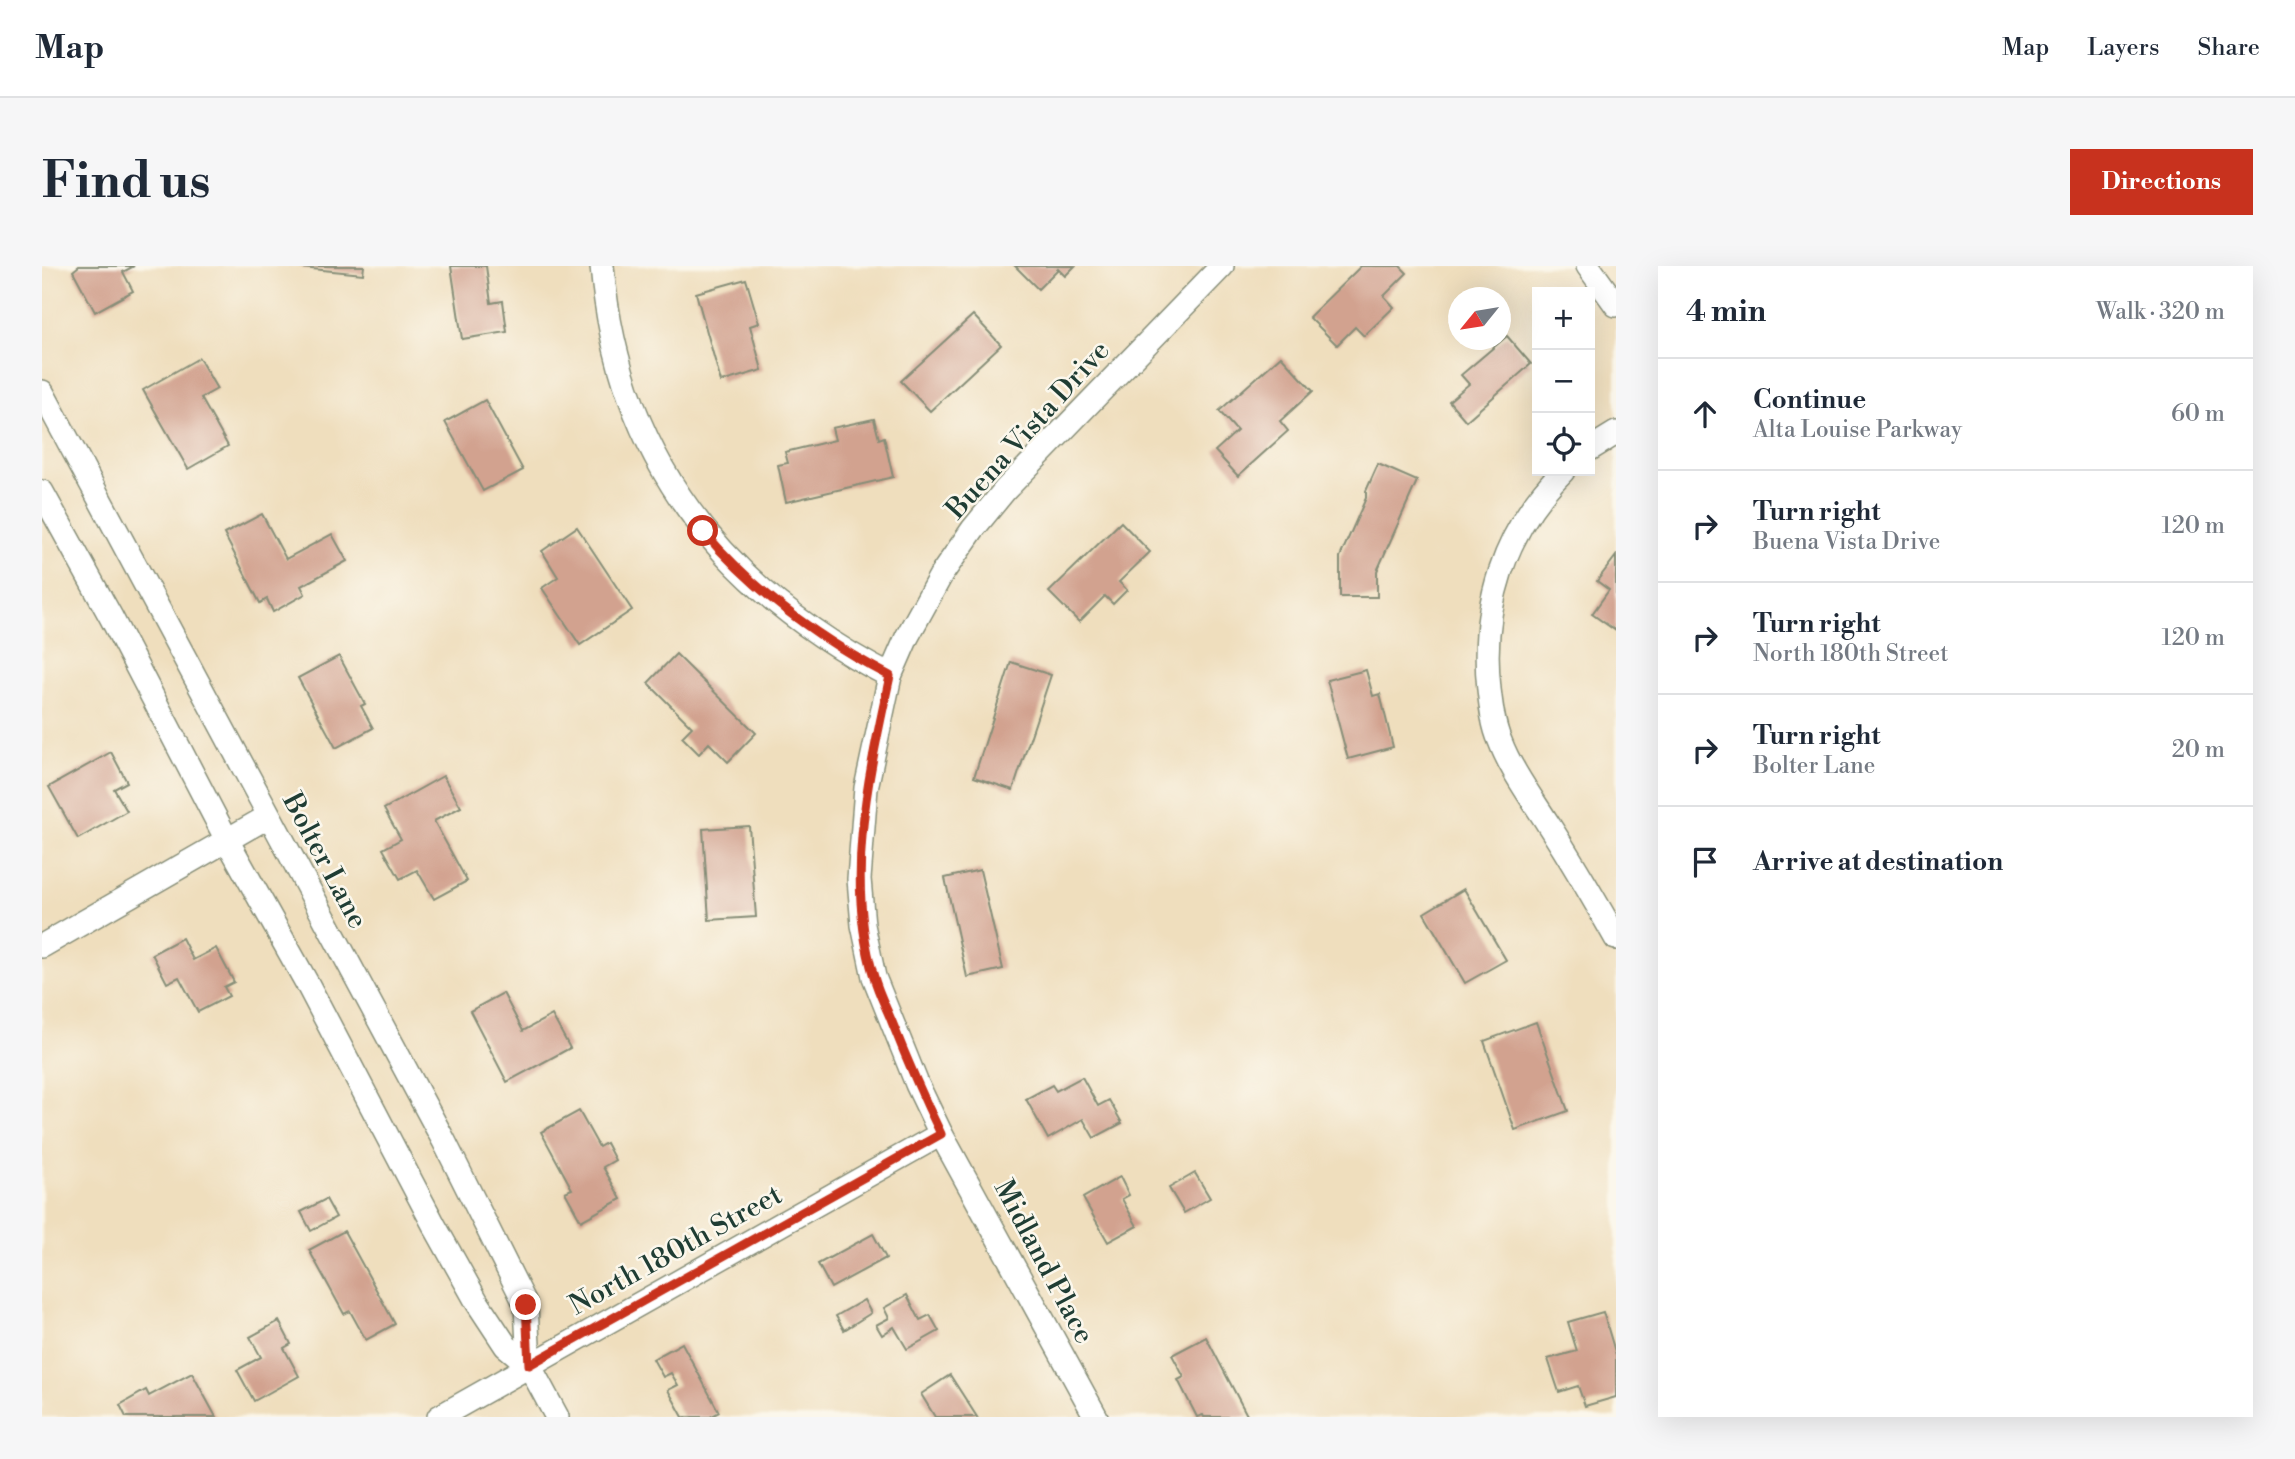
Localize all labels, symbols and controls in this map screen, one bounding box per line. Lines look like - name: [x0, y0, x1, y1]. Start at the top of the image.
- text: Map: [35, 28, 104, 69]
- text: Map: [2002, 33, 2049, 63]
- text: Layers: [2087, 33, 2159, 63]
- text: Share: [2197, 33, 2260, 63]
- button: Directions: [2070, 149, 2253, 215]
- text: Find us: [42, 152, 211, 213]
- north arrow: [1448, 287, 1511, 350]
- map controls: [1532, 287, 1595, 476]
- button: +: [1532, 287, 1595, 350]
- text: 4 min: [1686, 293, 1766, 331]
- text: Walk · 320 m: [2096, 298, 2225, 326]
- street label: Buena Vista Drive: [938, 334, 1117, 527]
- button: −: [1532, 350, 1595, 413]
- text: Continue: [1753, 384, 1866, 416]
- icon: ahead: [1686, 395, 1724, 433]
- text: 60 m: [2171, 400, 2225, 428]
- button: locate: [1532, 413, 1595, 476]
- text: Alta Louise Parkway: [1753, 416, 1962, 444]
- text: Turn right: [1753, 496, 1881, 528]
- icon: right: [1686, 507, 1724, 545]
- text: 120 m: [2161, 512, 2225, 540]
- route start: [687, 515, 718, 546]
- text: Buena Vista Drive: [1753, 528, 1940, 556]
- text: Turn right: [1753, 608, 1881, 640]
- icon: right: [1686, 619, 1724, 657]
- text: 120 m: [2161, 624, 2225, 652]
- text: North 180th Street: [1753, 640, 1948, 668]
- text: Turn right: [1753, 720, 1881, 752]
- icon: right: [1686, 731, 1724, 769]
- text: 20 m: [2172, 736, 2225, 764]
- text: Bolter Lane: [1753, 752, 1875, 780]
- street label: Bolter Lane: [274, 786, 375, 935]
- icon: arrive: [1686, 843, 1724, 881]
- text: Arrive at destination: [1753, 846, 2003, 878]
- street label: Midland Place: [986, 1174, 1102, 1350]
- street label: North 180th Street: [563, 1177, 788, 1323]
- route end: [510, 1289, 541, 1320]

